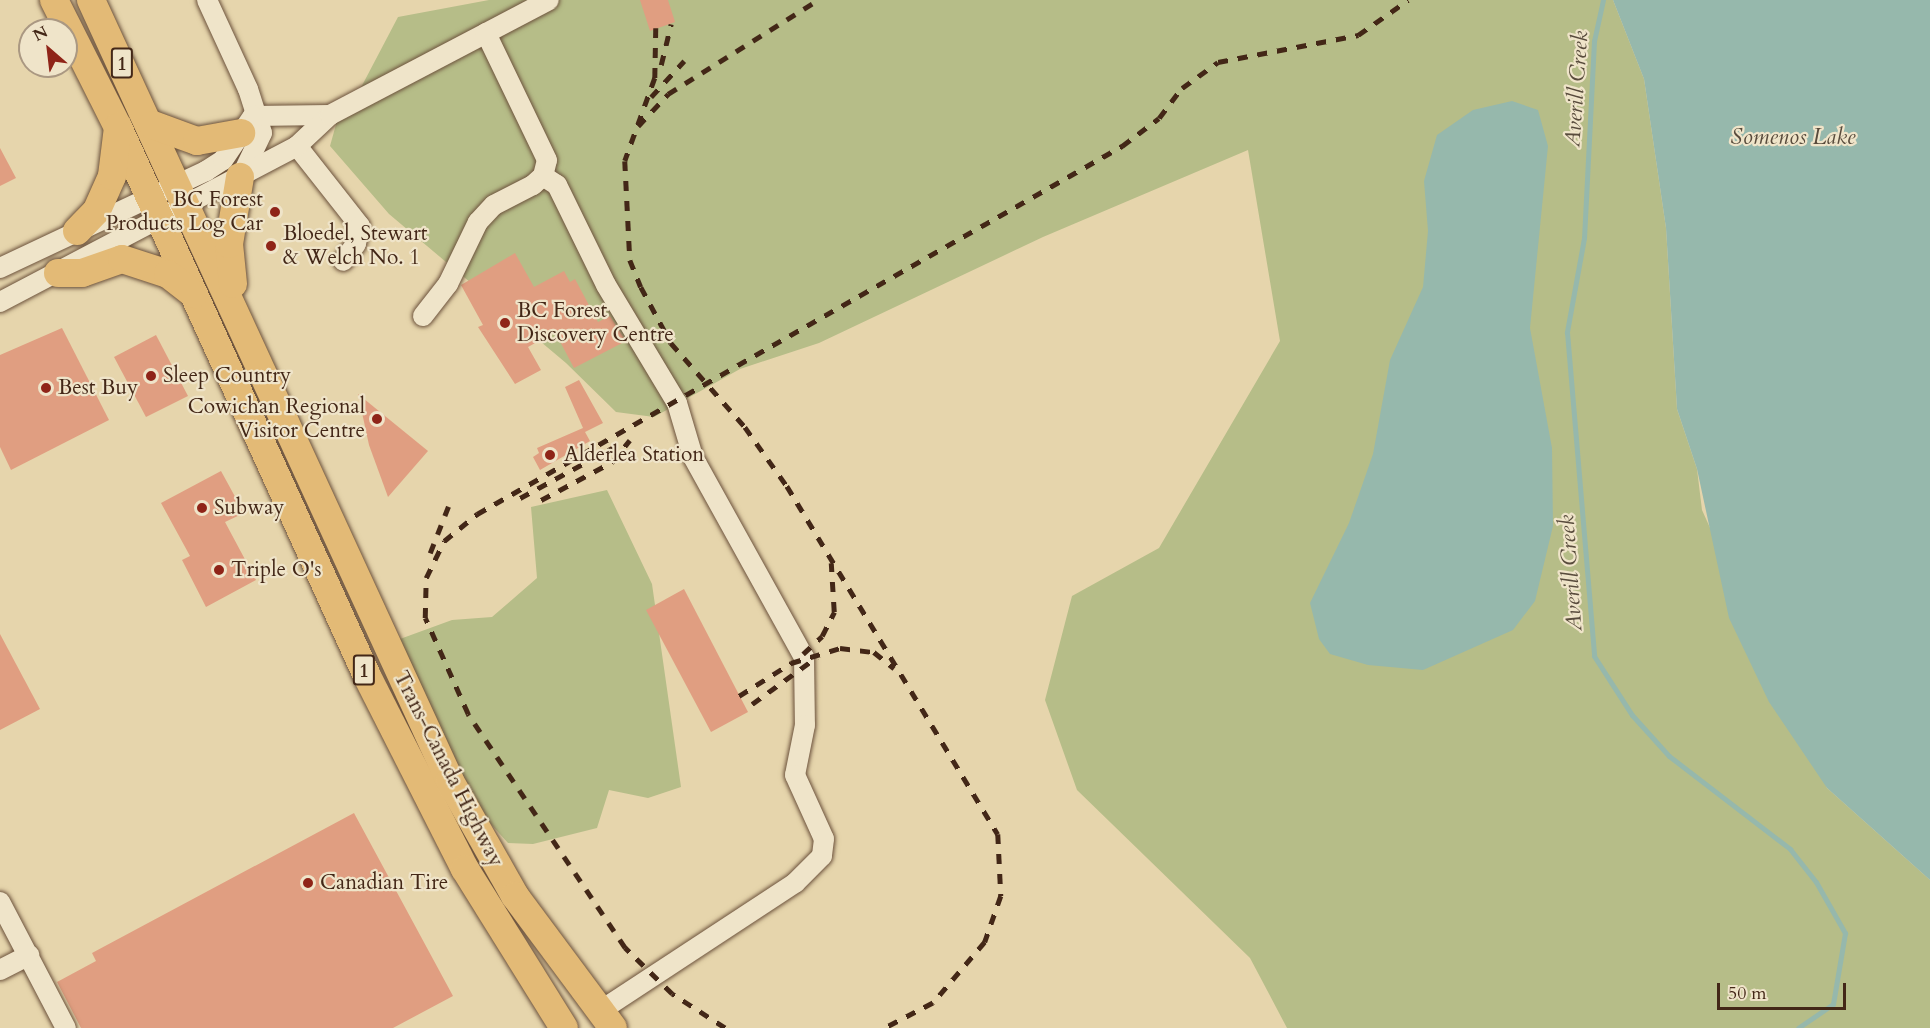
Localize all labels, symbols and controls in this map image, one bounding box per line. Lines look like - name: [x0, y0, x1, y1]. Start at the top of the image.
- north arrow: [18, 18, 78, 78]
- text: N: [29, 21, 52, 47]
- water label: Averill Creek: [1560, 30, 1594, 148]
- road number: 1: [110, 46, 134, 80]
- water label: Somenos Lake: [1730, 125, 1856, 151]
- place label: BC Forest Products Log Car: [106, 187, 263, 237]
- marker: BC Forest Products Log Car: [268, 205, 282, 219]
- place label: Bloedel, Stewart & Welch No. 1: [283, 221, 427, 271]
- marker: Bloedel, Stewart & Welch No. 1: [264, 239, 278, 253]
- place label: BC Forest Discovery Centre: [517, 298, 674, 348]
- marker: BC Forest Discovery Centre: [498, 316, 512, 330]
- place label: Sleep Country: [163, 363, 291, 389]
- marker: Sleep Country: [144, 369, 158, 383]
- place label: Best Buy: [58, 375, 138, 401]
- marker: Best Buy: [39, 381, 53, 395]
- place label: Cowichan Regional Visitor Centre: [188, 394, 365, 444]
- marker: Cowichan Regional Visitor Centre: [370, 412, 384, 426]
- place label: Alderlea Station: [564, 442, 704, 468]
- marker: Alderlea Station: [541, 446, 559, 464]
- place label: Subway: [214, 495, 284, 521]
- marker: Subway: [195, 501, 209, 515]
- water label: Averill Creek: [1554, 514, 1588, 632]
- place label: Triple O's: [231, 557, 322, 583]
- marker: Triple O's: [212, 563, 226, 577]
- road number: 1: [352, 653, 376, 687]
- street label: Trans-Canada Highway: [388, 667, 508, 871]
- place label: Canadian Tire: [320, 870, 448, 896]
- marker: Canadian Tire: [301, 876, 315, 890]
- scale bar: [1720, 971, 1849, 1009]
- text: 50 m: [1728, 981, 1767, 1006]

